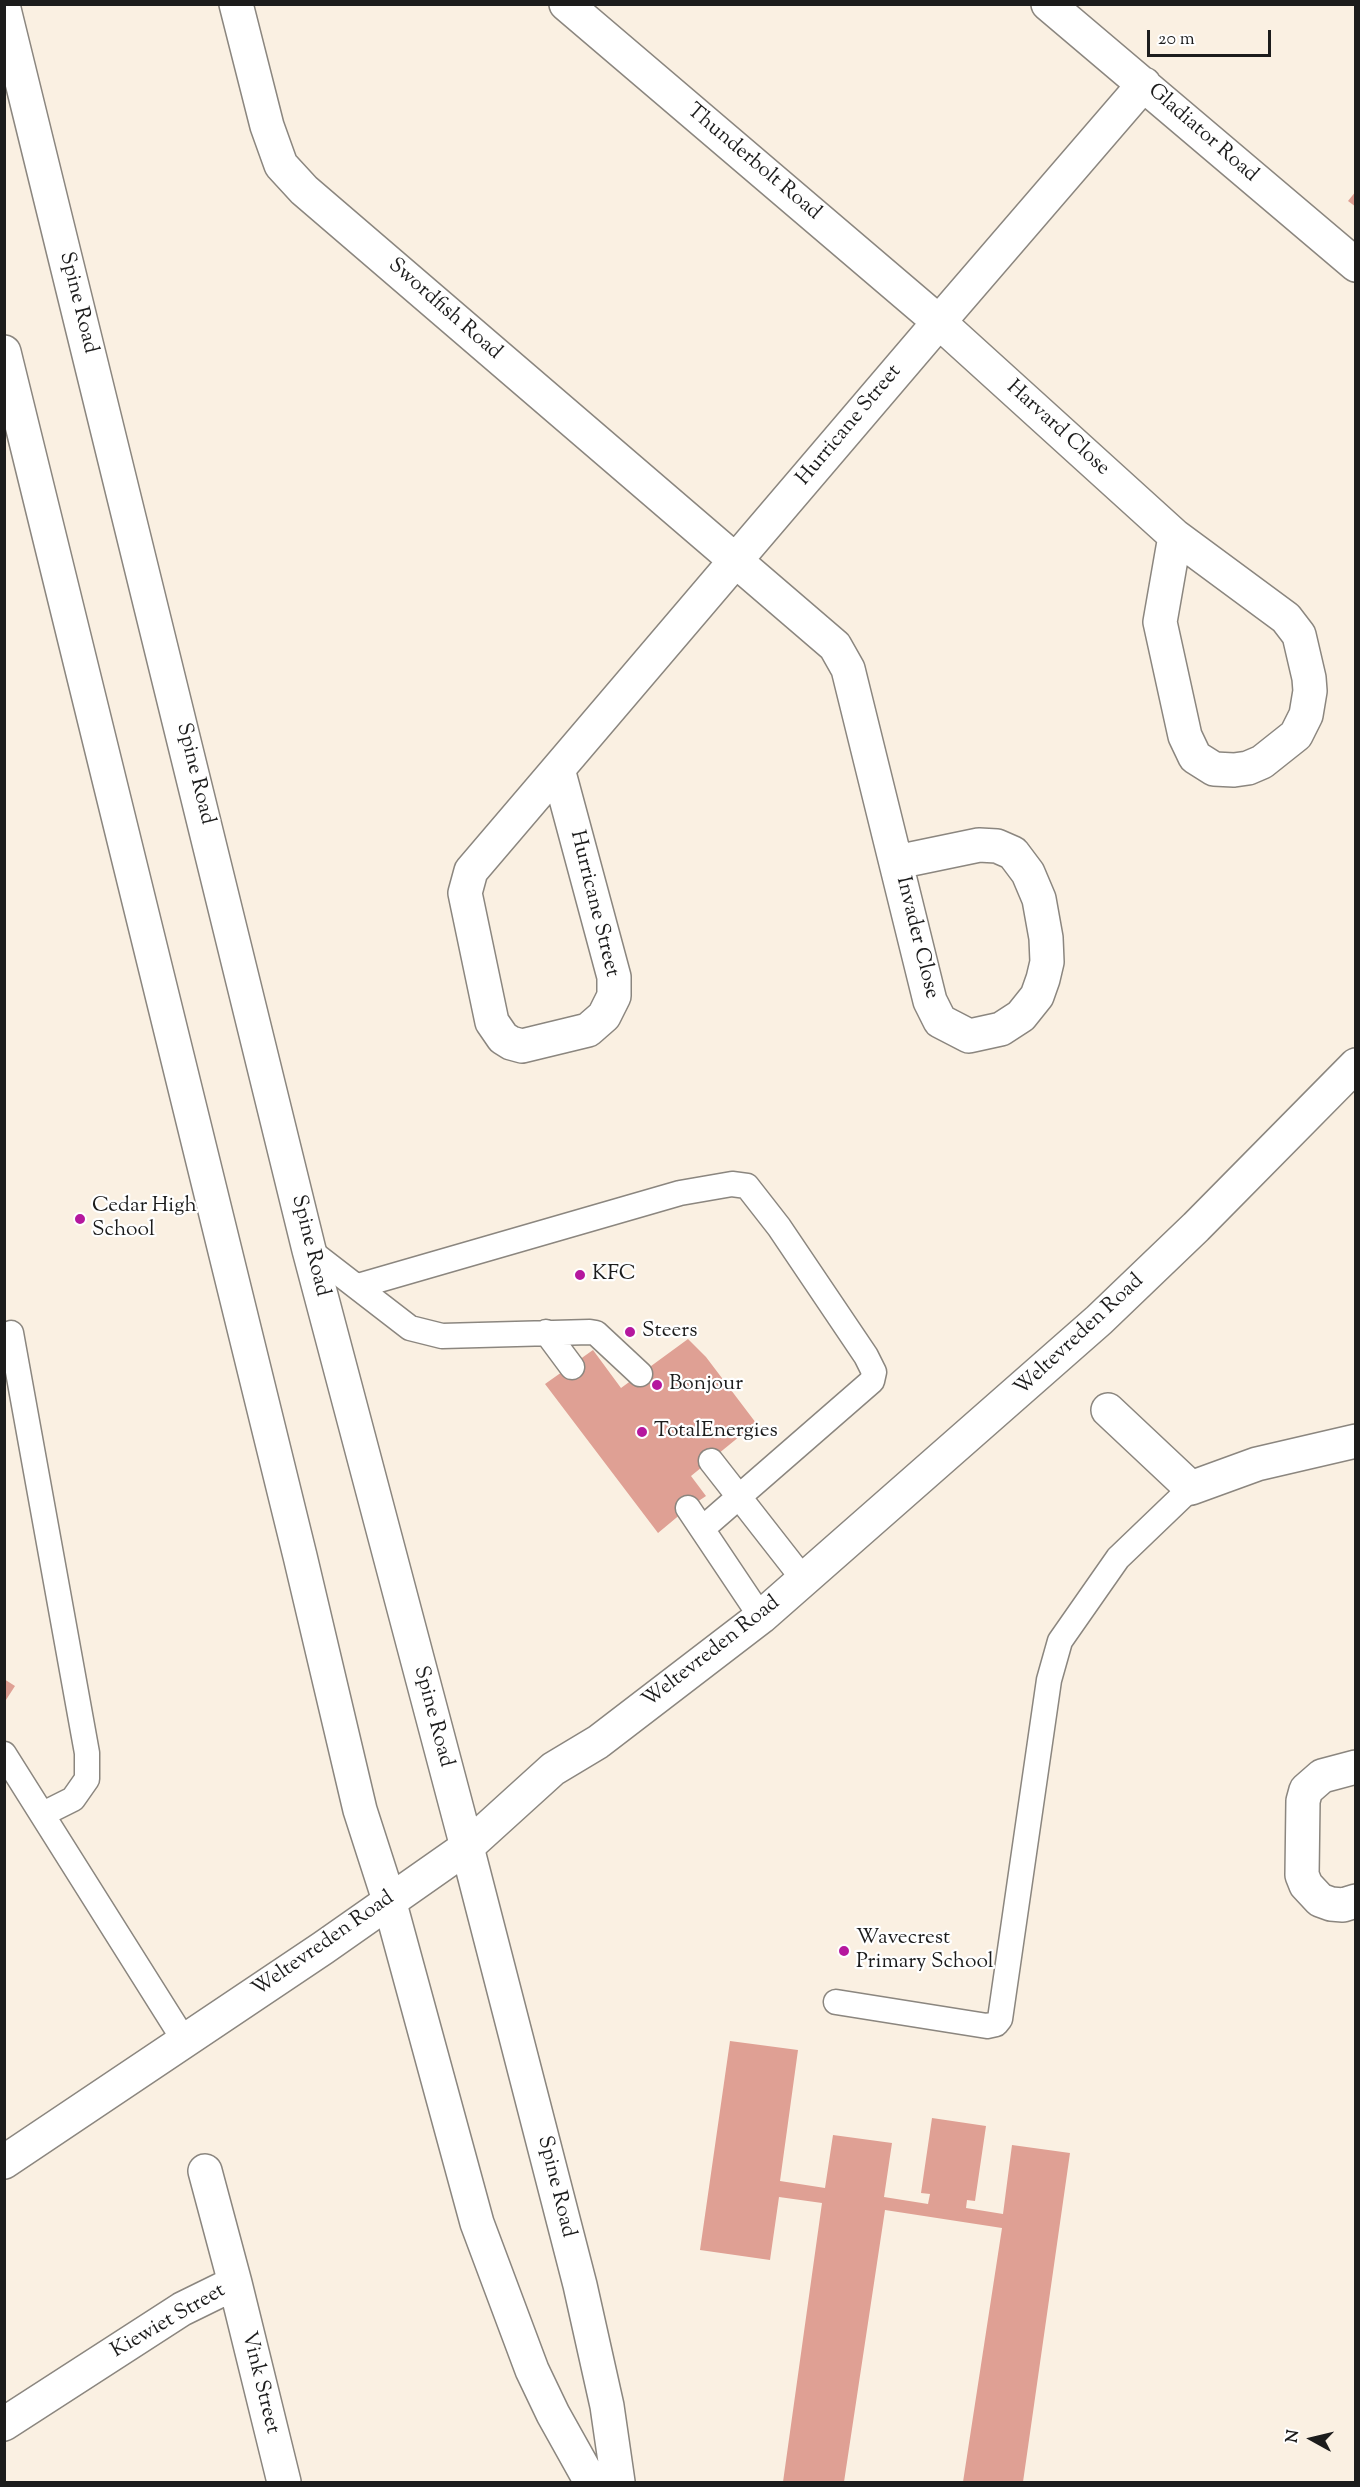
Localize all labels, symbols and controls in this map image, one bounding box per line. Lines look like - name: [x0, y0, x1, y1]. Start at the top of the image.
- scale bar: [1150, 18, 1274, 56]
- text: 20 m: [1158, 27, 1195, 53]
- street label: Gladiator Road: [1142, 79, 1262, 189]
- street label: Thunderbolt Road: [681, 99, 825, 227]
- street label: Spine Road: [52, 250, 102, 356]
- street label: Swordfish Road: [382, 254, 506, 366]
- street label: Hurricane Street: [792, 360, 908, 492]
- street label: Harvard Close: [1000, 376, 1114, 482]
- street label: Spine Road: [169, 721, 219, 827]
- street label: Hurricane Street: [563, 828, 623, 980]
- street label: Invader Close: [889, 874, 943, 1002]
- street label: Spine Road: [284, 1193, 334, 1299]
- place label: Cedar High School: [92, 1194, 197, 1244]
- marker: Cedar High School: [73, 1212, 87, 1226]
- place label: KFC: [592, 1262, 636, 1288]
- marker: KFC: [573, 1268, 587, 1282]
- street label: Weltevreden Road: [1010, 1270, 1150, 1402]
- place label: Steers: [642, 1319, 697, 1345]
- marker: Steers: [623, 1325, 637, 1339]
- place label: Bonjour: [669, 1372, 743, 1398]
- marker: Bonjour: [650, 1378, 664, 1392]
- place label: TotalEnergies: [654, 1419, 778, 1445]
- marker: TotalEnergies: [635, 1425, 649, 1439]
- street label: Weltevreden Road: [638, 1592, 786, 1714]
- street label: Spine Road: [406, 1664, 458, 1770]
- street label: Weltevreden Road: [248, 1887, 400, 2003]
- place label: Wavecrest Primary School: [856, 1926, 994, 1976]
- marker: Wavecrest Primary School: [837, 1944, 851, 1958]
- street label: Spine Road: [530, 2134, 580, 2240]
- street label: Kiewiet Street: [107, 2279, 231, 2365]
- street label: Vink Street: [234, 2329, 284, 2437]
- north arrow: [1282, 2409, 1342, 2469]
- text: N: [1281, 2428, 1306, 2444]

